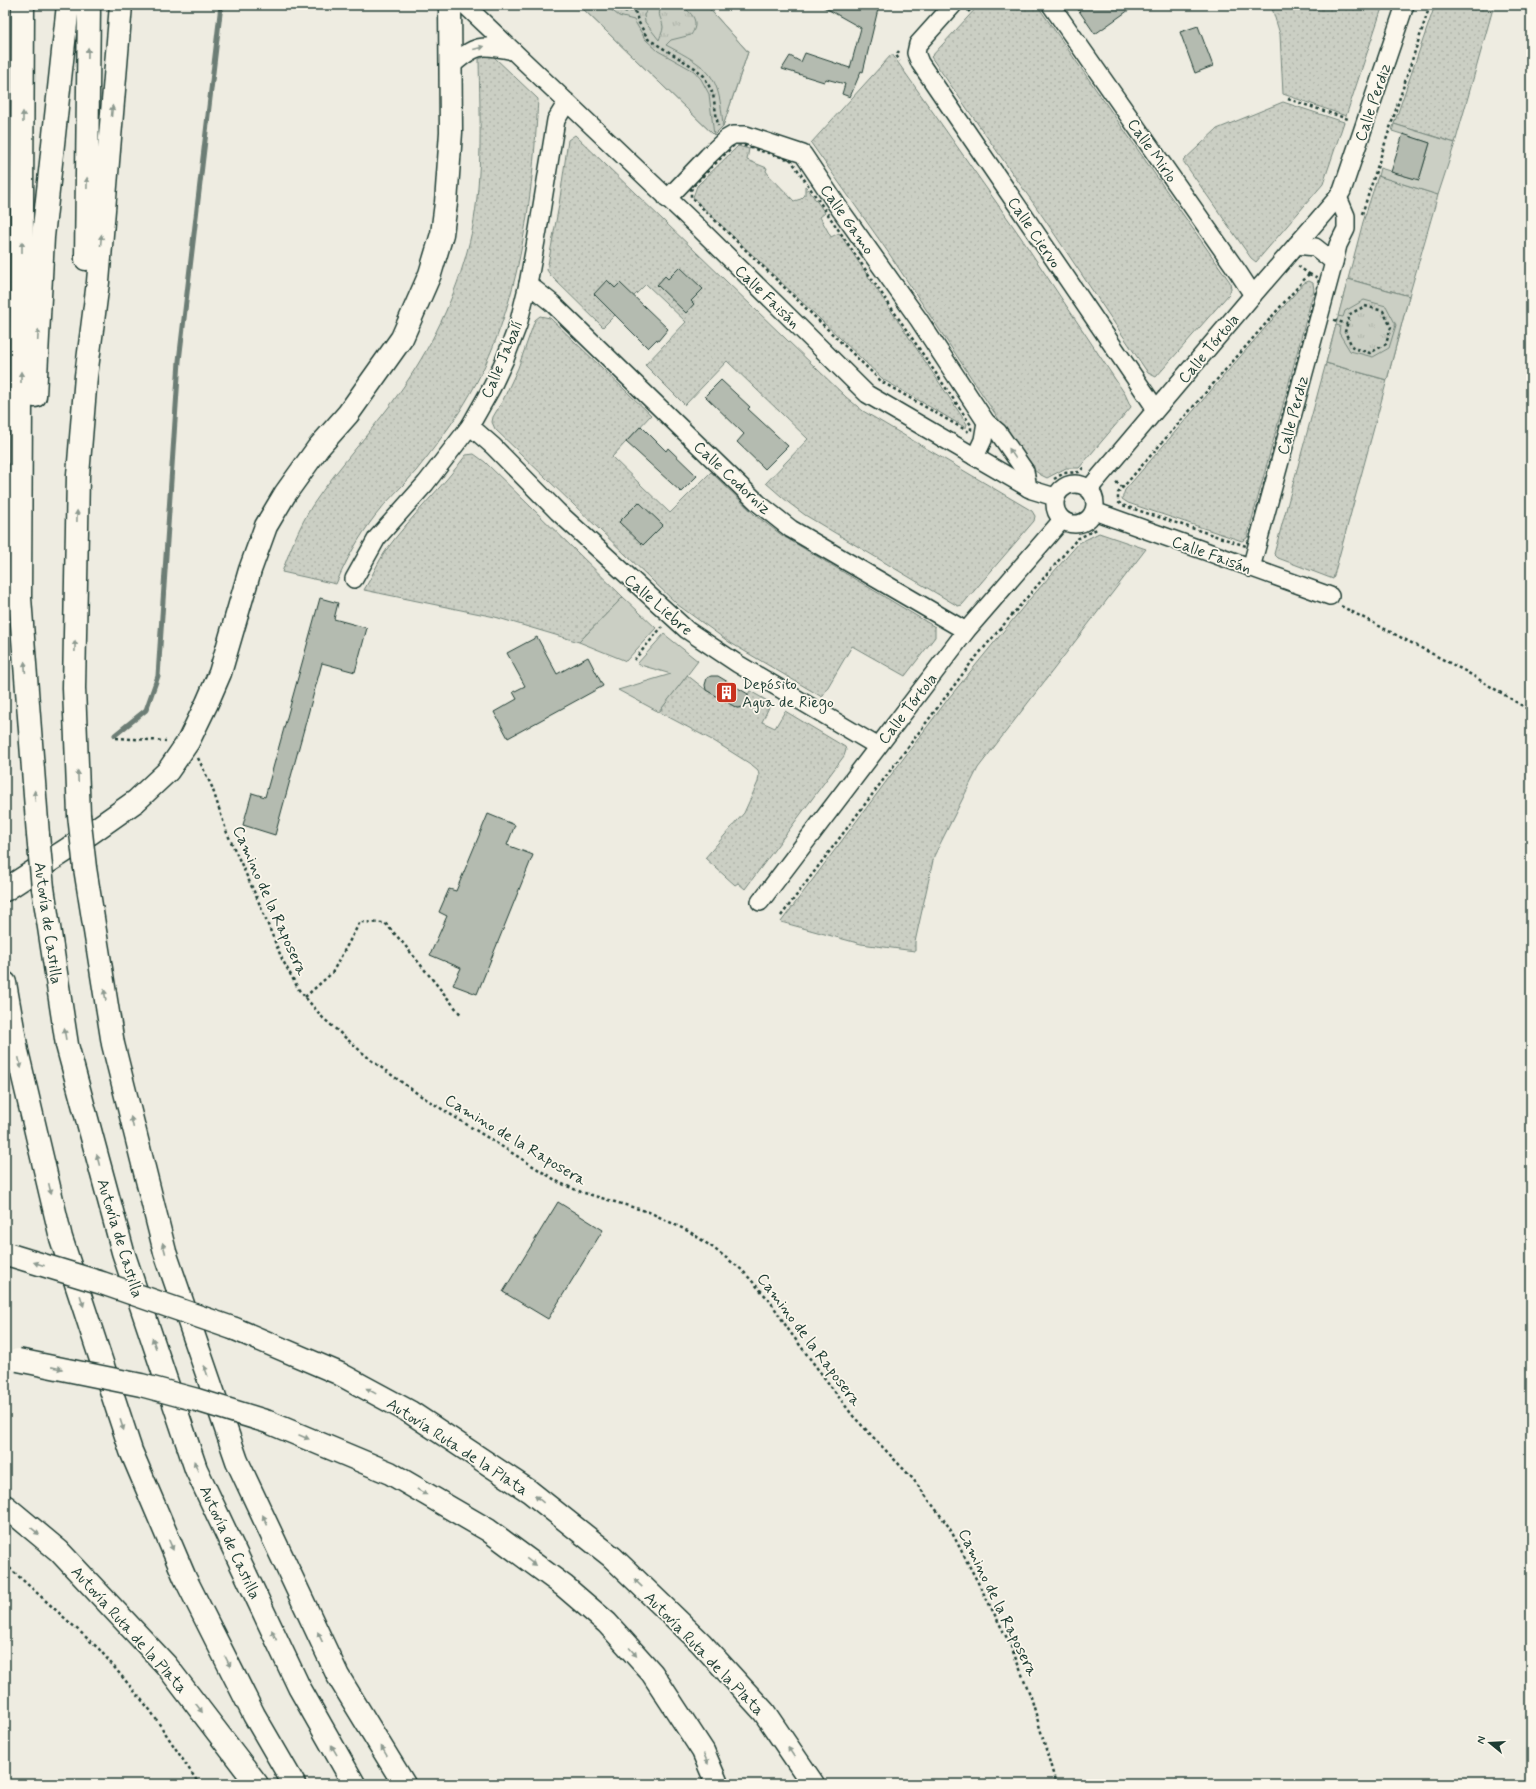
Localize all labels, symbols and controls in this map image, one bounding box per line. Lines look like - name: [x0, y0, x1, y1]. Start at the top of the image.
- one-way arrow: [473, 45, 485, 51]
- one-way arrow: [85, 46, 91, 59]
- street label: Calle Perdiz: [1350, 61, 1397, 144]
- one-way arrow: [109, 105, 115, 117]
- one-way arrow: [20, 110, 26, 123]
- street label: Calle Mirlo: [1122, 115, 1182, 187]
- one-way arrow: [84, 176, 90, 189]
- street label: Calle Gamo: [815, 181, 879, 259]
- street label: Calle Ciervo: [1002, 193, 1065, 272]
- one-way arrow: [98, 234, 105, 246]
- one-way arrow: [19, 240, 25, 253]
- street label: Calle Faisán: [730, 261, 804, 334]
- street label: Calle Tórtola: [1174, 310, 1245, 388]
- street label: Calle Jabalí: [477, 317, 528, 402]
- one-way arrow: [35, 329, 42, 341]
- one-way arrow: [18, 370, 24, 383]
- street label: Calle Perdiz: [1273, 373, 1314, 457]
- street label: Calle Codorniz: [689, 437, 775, 520]
- one-way arrow: [1008, 448, 1016, 458]
- one-way arrow: [74, 509, 80, 522]
- street label: Calle Faisán: [1169, 531, 1254, 580]
- street label: Calle Liebre: [619, 570, 697, 641]
- one-way arrow: [72, 639, 78, 652]
- one-way arrow: [22, 661, 29, 673]
- street label: Calle Tórtola: [874, 669, 943, 749]
- place label: Depósito Agua de Riego: [742, 674, 834, 714]
- building icon: Depósito Agua de Riego: [714, 679, 740, 705]
- one-way arrow: [74, 770, 81, 782]
- one-way arrow: [31, 790, 38, 802]
- street label: Camino de la Raposera: [227, 823, 312, 979]
- street label: Autovía de Castilla: [29, 861, 67, 986]
- one-way arrow: [102, 989, 108, 1001]
- one-way arrow: [62, 1028, 68, 1040]
- one-way arrow: [17, 1057, 23, 1069]
- street label: Camino de la Raposera: [441, 1090, 590, 1191]
- one-way arrow: [129, 1115, 135, 1128]
- one-way arrow: [95, 1154, 101, 1166]
- street label: Autovía de Castilla: [92, 1176, 148, 1301]
- one-way arrow: [47, 1183, 53, 1196]
- one-way arrow: [161, 1242, 167, 1254]
- one-way arrow: [32, 1261, 44, 1267]
- street label: Camino de la Raposera: [752, 1269, 866, 1411]
- one-way arrow: [79, 1296, 85, 1308]
- one-way arrow: [151, 1337, 157, 1349]
- one-way arrow: [51, 1365, 63, 1371]
- one-way arrow: [203, 1365, 209, 1377]
- one-way arrow: [365, 1388, 377, 1394]
- street label: Autovía Ruta de la Plata: [382, 1394, 532, 1501]
- one-way arrow: [119, 1419, 125, 1431]
- one-way arrow: [299, 1434, 310, 1440]
- one-way arrow: [192, 1460, 198, 1472]
- street label: Autovía de Castilla: [194, 1482, 265, 1603]
- one-way arrow: [416, 1488, 428, 1495]
- one-way arrow: [534, 1495, 545, 1503]
- one-way arrow: [262, 1514, 268, 1525]
- street label: Camino de la Raposera: [953, 1525, 1043, 1680]
- one-way arrow: [30, 1526, 40, 1535]
- one-way arrow: [168, 1540, 174, 1551]
- one-way arrow: [526, 1558, 537, 1566]
- street label: Autovía Ruta de la Plata: [66, 1562, 192, 1698]
- one-way arrow: [633, 1578, 643, 1588]
- street label: Autovía Ruta de la Plata: [639, 1588, 769, 1721]
- one-way arrow: [271, 1629, 277, 1641]
- one-way arrow: [317, 1632, 323, 1643]
- one-way arrow: [628, 1648, 637, 1657]
- one-way arrow: [225, 1657, 231, 1668]
- one-way arrow: [195, 1703, 203, 1714]
- north arrow: [1470, 1723, 1510, 1763]
- text: N: [1474, 1735, 1489, 1746]
- one-way arrow: [331, 1744, 338, 1756]
- one-way arrow: [380, 1745, 387, 1757]
- one-way arrow: [787, 1747, 795, 1757]
- one-way arrow: [704, 1754, 710, 1766]

